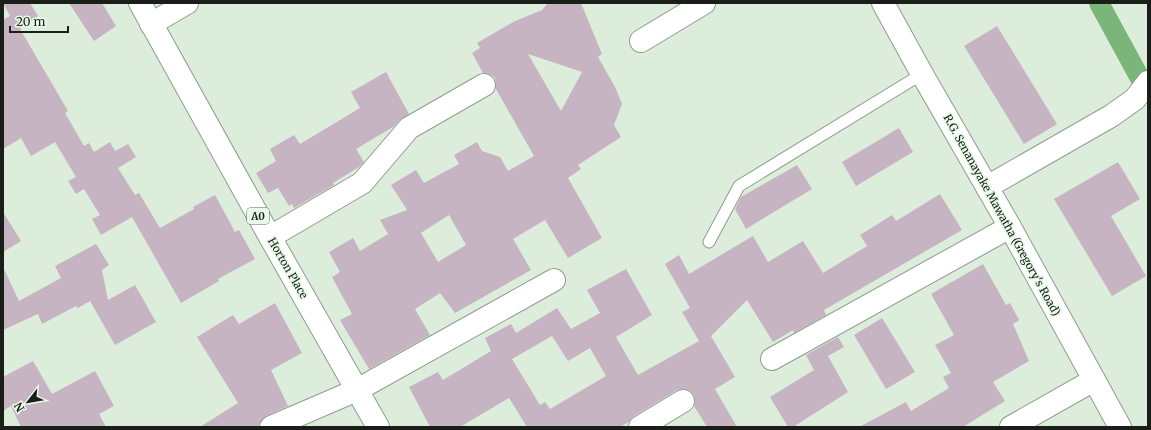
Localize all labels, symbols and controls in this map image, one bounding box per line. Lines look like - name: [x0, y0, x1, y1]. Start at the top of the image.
- scale bar: [10, 8, 68, 34]
- text: 20 m: [16, 14, 45, 29]
- street label: R.G. Senanayake Mawatha (Gregory's Road): [941, 112, 1063, 318]
- road number: A0: [247, 208, 269, 224]
- street label: Horton Place: [265, 235, 311, 301]
- north arrow: [8, 382, 48, 422]
- text: N: [11, 400, 28, 414]

